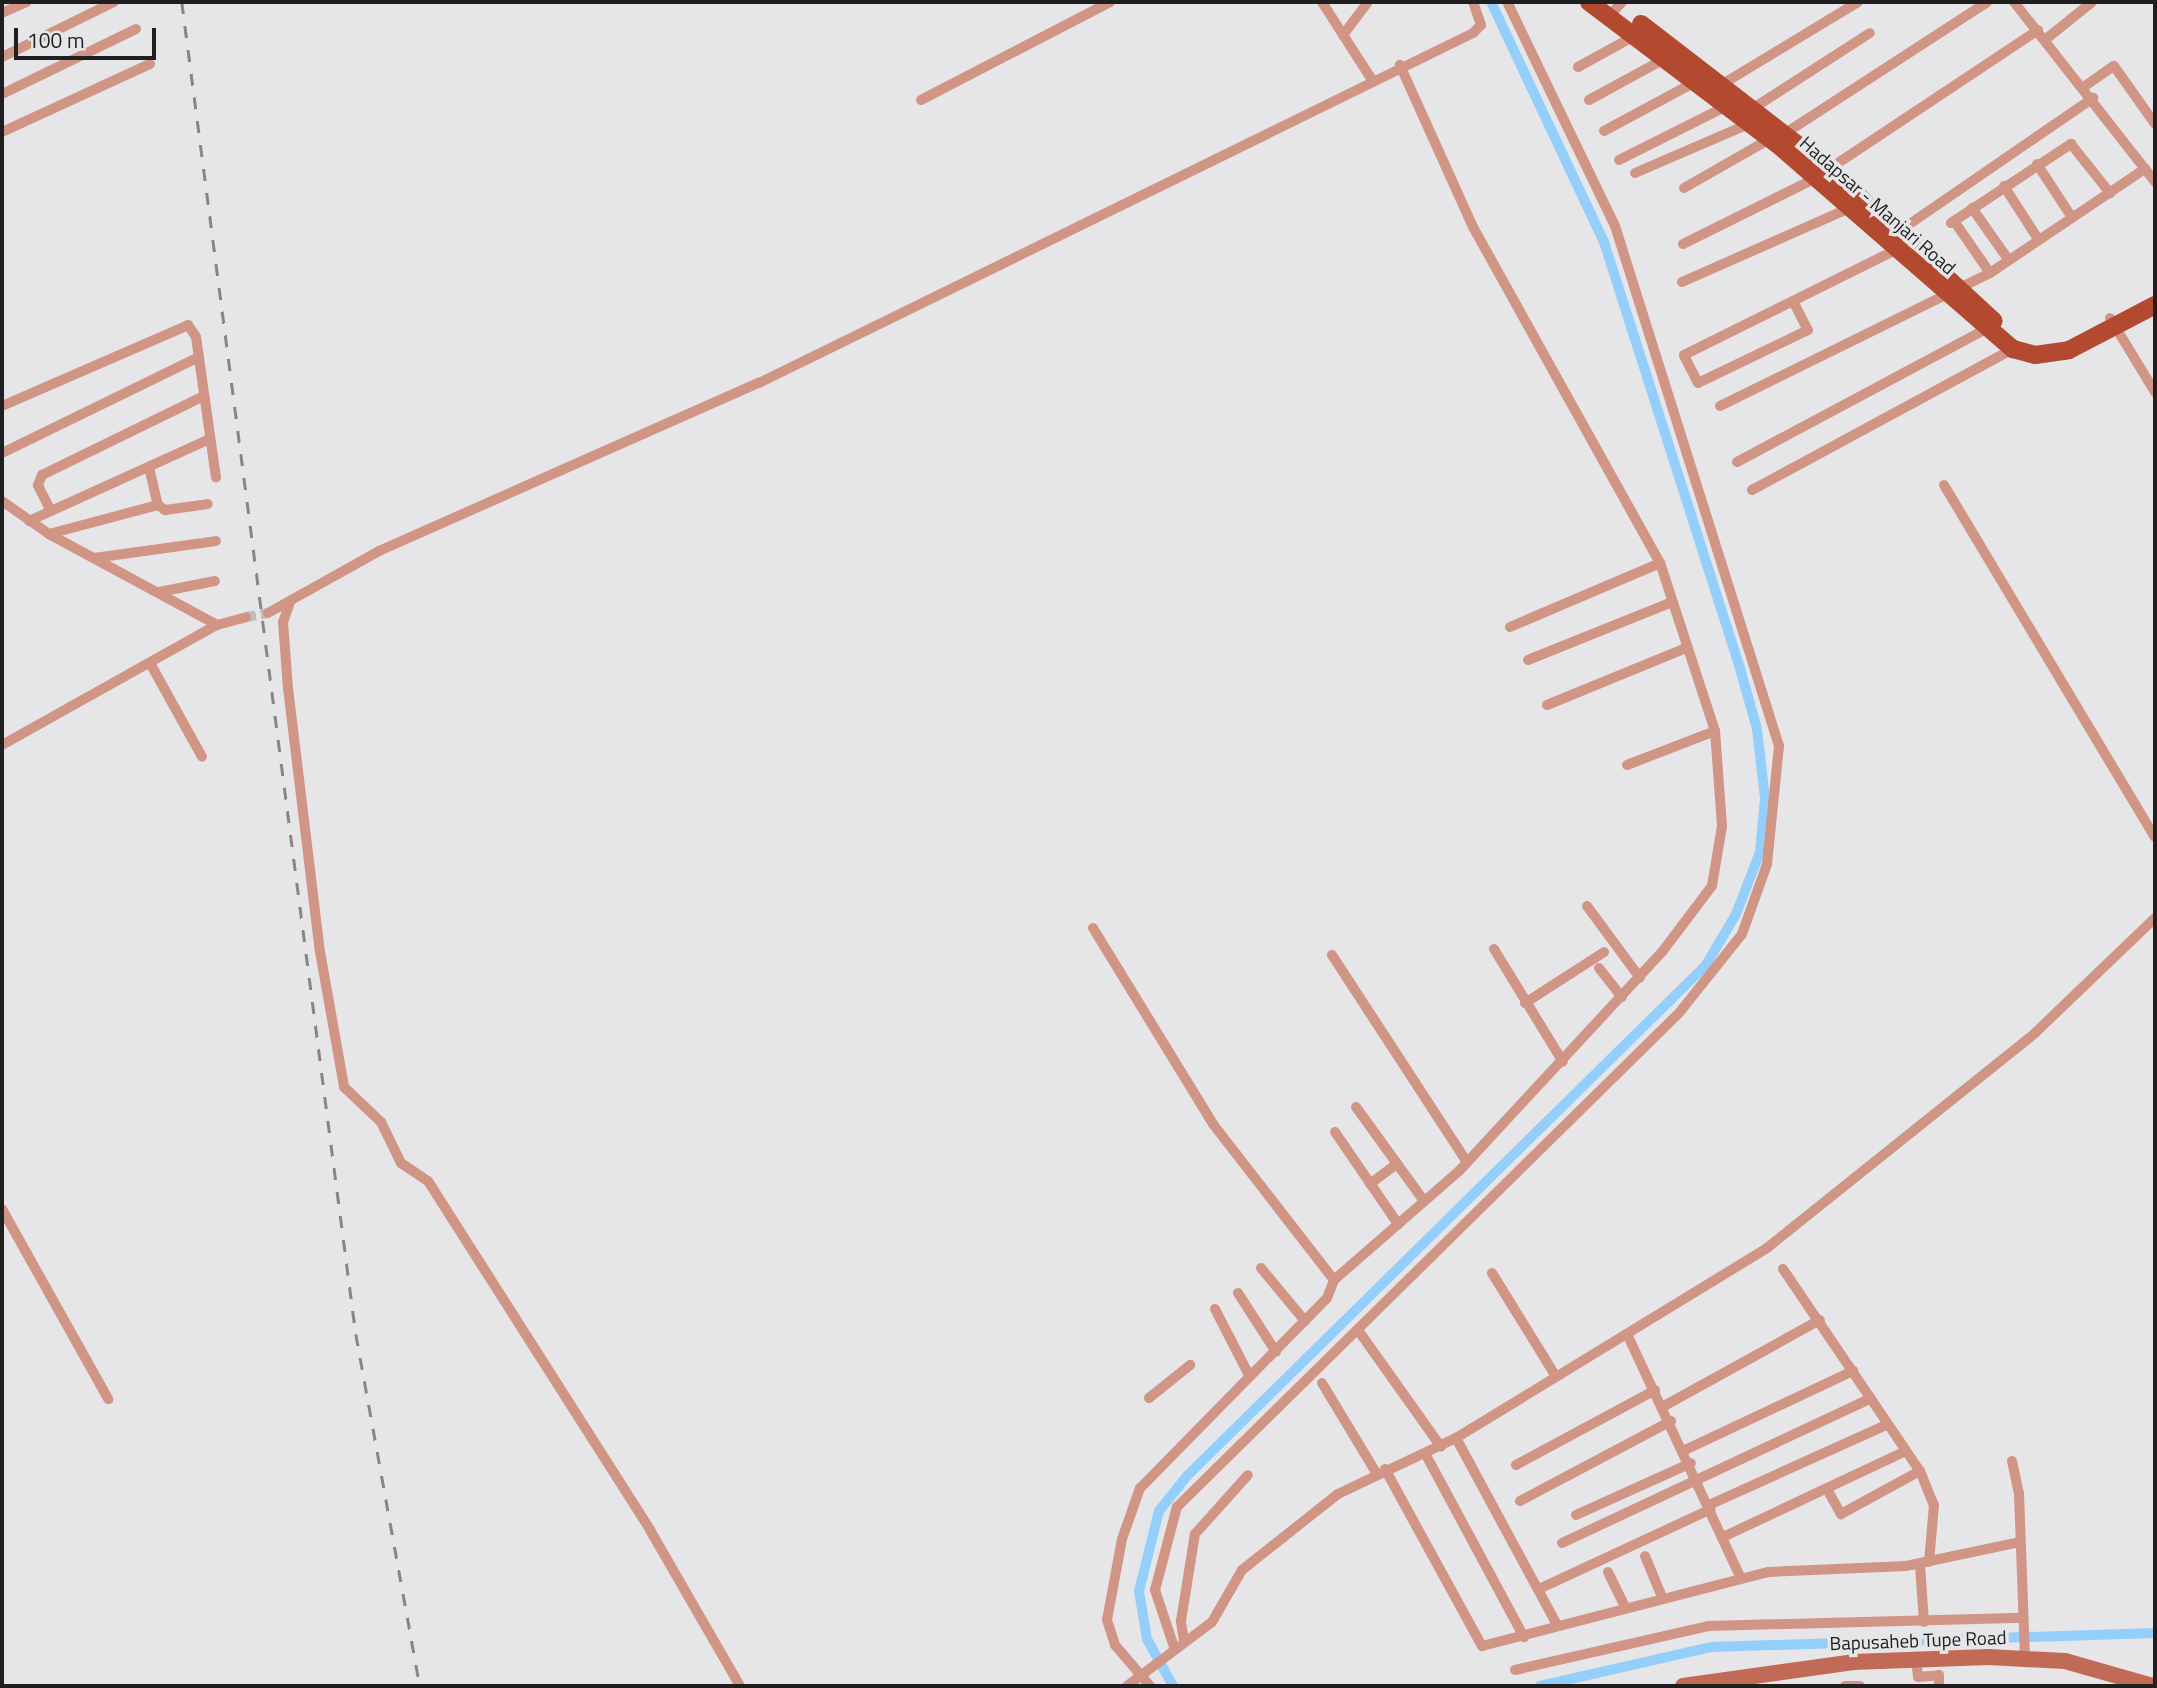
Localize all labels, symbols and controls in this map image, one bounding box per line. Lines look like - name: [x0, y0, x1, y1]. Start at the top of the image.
- scale bar: [18, 14, 159, 58]
- text: 100 m: [27, 24, 84, 56]
- street label: Hadapsar - Manjari Road: [1795, 131, 1961, 279]
- street label: Bapusaheb Tupe Road: [1829, 1626, 2007, 1654]

